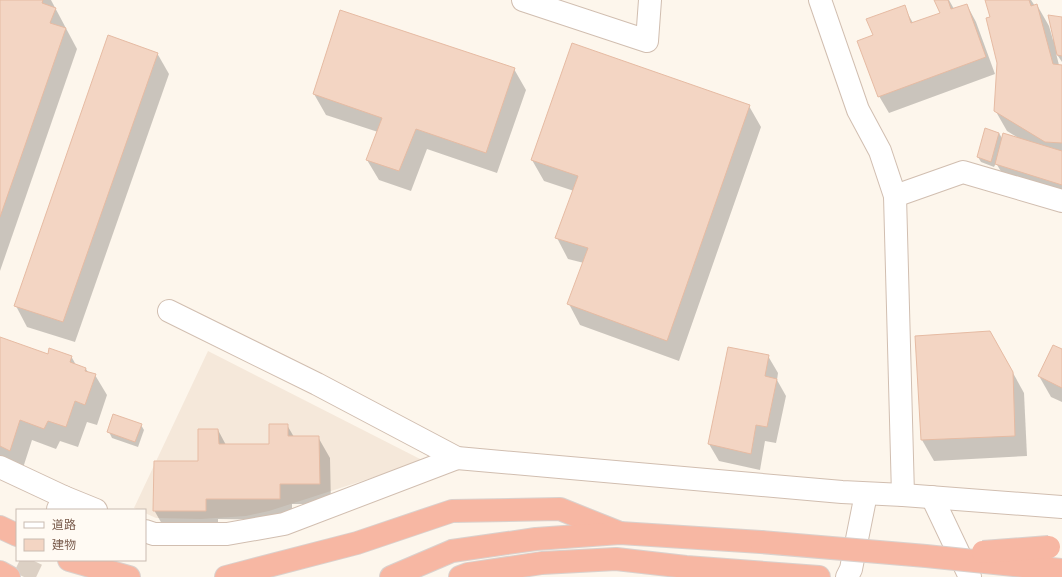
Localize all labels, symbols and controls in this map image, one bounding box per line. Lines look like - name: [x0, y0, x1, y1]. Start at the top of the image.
- legend: [16, 509, 146, 561]
- text: 道路: [52, 518, 76, 533]
- text: 建物: [52, 538, 76, 553]

